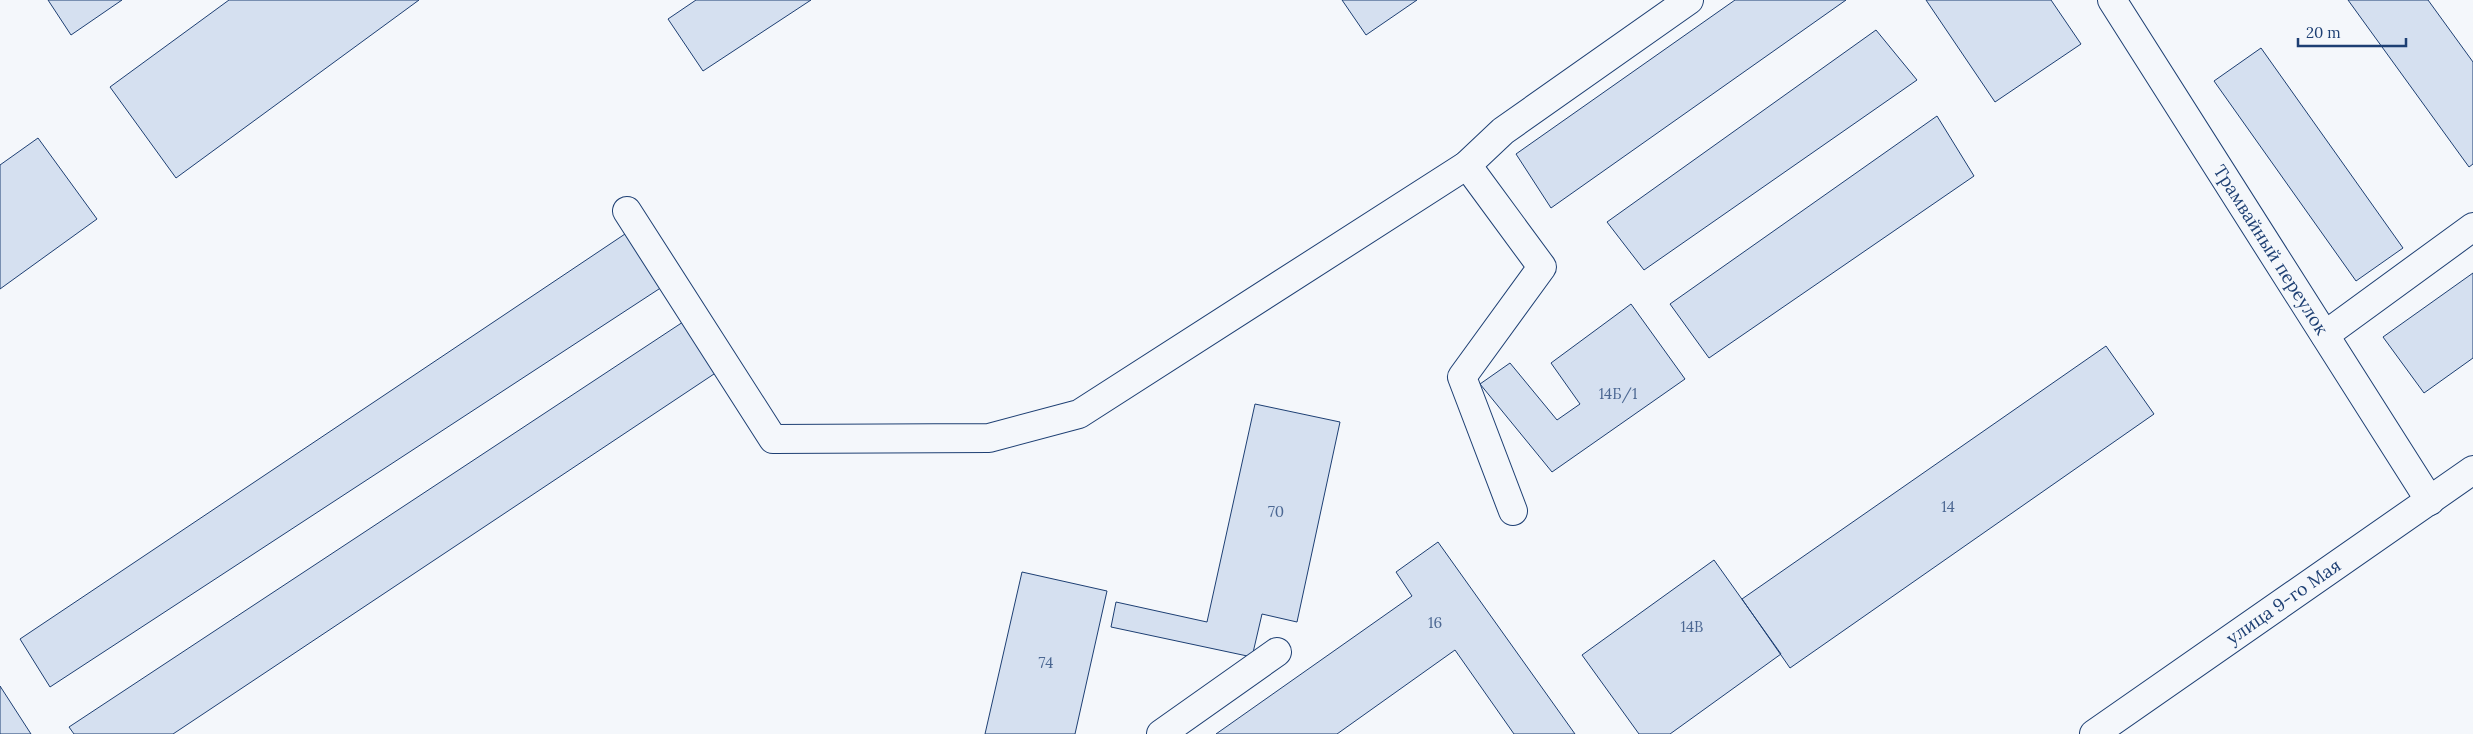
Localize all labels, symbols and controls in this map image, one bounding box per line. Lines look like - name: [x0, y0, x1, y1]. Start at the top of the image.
- scale bar: [2298, 15, 2406, 47]
- text: 20 m: [2306, 23, 2341, 42]
- street label: Трамвайный переулок: [2209, 160, 2334, 339]
- house number: 14Б/1: [1599, 384, 1637, 404]
- house number: 14: [1941, 497, 1955, 516]
- house number: 70: [1268, 502, 1284, 521]
- street label: улица 9-го Мая: [2221, 554, 2345, 649]
- house number: 16: [1428, 613, 1442, 632]
- house number: 14В: [1681, 617, 1703, 636]
- house number: 74: [1039, 653, 1053, 672]

